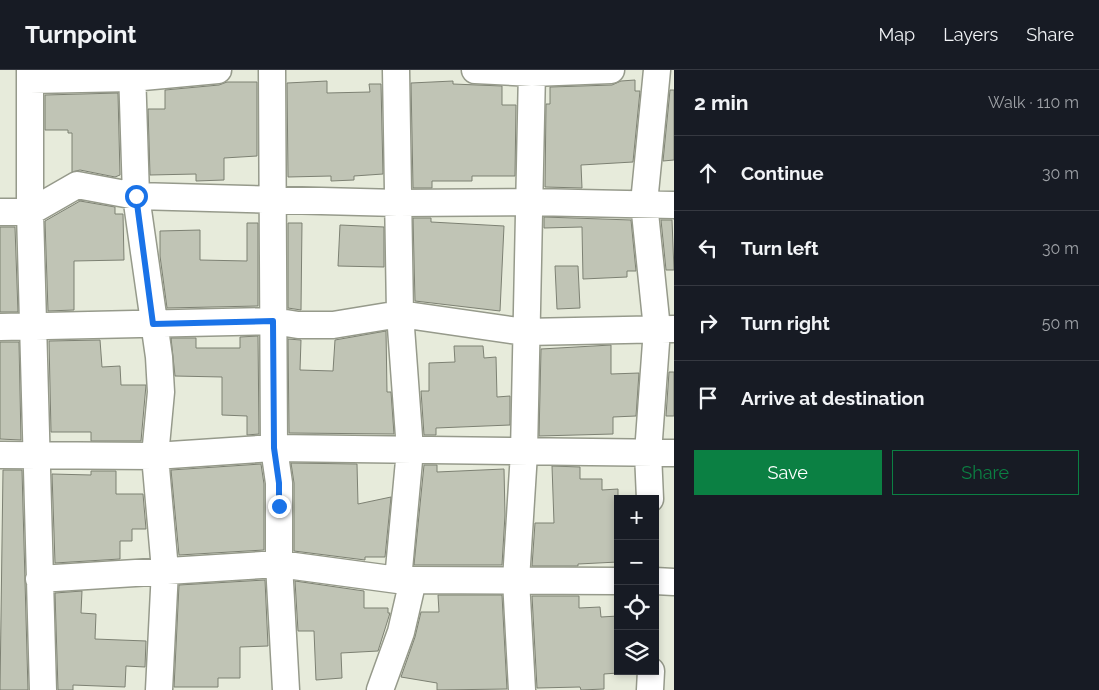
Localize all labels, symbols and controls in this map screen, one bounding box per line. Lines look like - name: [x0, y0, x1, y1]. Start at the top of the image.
- text: Turnpoint: [25, 20, 137, 49]
- text: Map: [879, 24, 915, 45]
- text: Layers: [943, 24, 998, 45]
- text: Share: [1026, 24, 1074, 45]
- text: 2 min: [694, 90, 748, 115]
- text: Walk · 110 m: [988, 93, 1079, 112]
- icon: ahead: [694, 159, 722, 187]
- text: Continue: [741, 162, 824, 184]
- text: 30 m: [1042, 164, 1079, 183]
- route start: [125, 185, 148, 208]
- icon: left: [694, 234, 722, 262]
- text: Turn left: [741, 237, 818, 259]
- text: 30 m: [1042, 239, 1079, 258]
- icon: right: [694, 309, 722, 337]
- text: Turn right: [741, 312, 830, 334]
- text: 50 m: [1042, 314, 1079, 333]
- icon: arrive: [694, 384, 722, 412]
- text: Arrive at destination: [741, 387, 925, 409]
- button: Save: [694, 450, 882, 495]
- button: Share: [892, 450, 1079, 495]
- route end: [268, 495, 291, 518]
- map controls: [614, 495, 659, 675]
- button: +: [614, 495, 659, 540]
- button: −: [614, 540, 659, 585]
- button: locate: [614, 585, 659, 630]
- button: layers: [614, 630, 659, 675]

